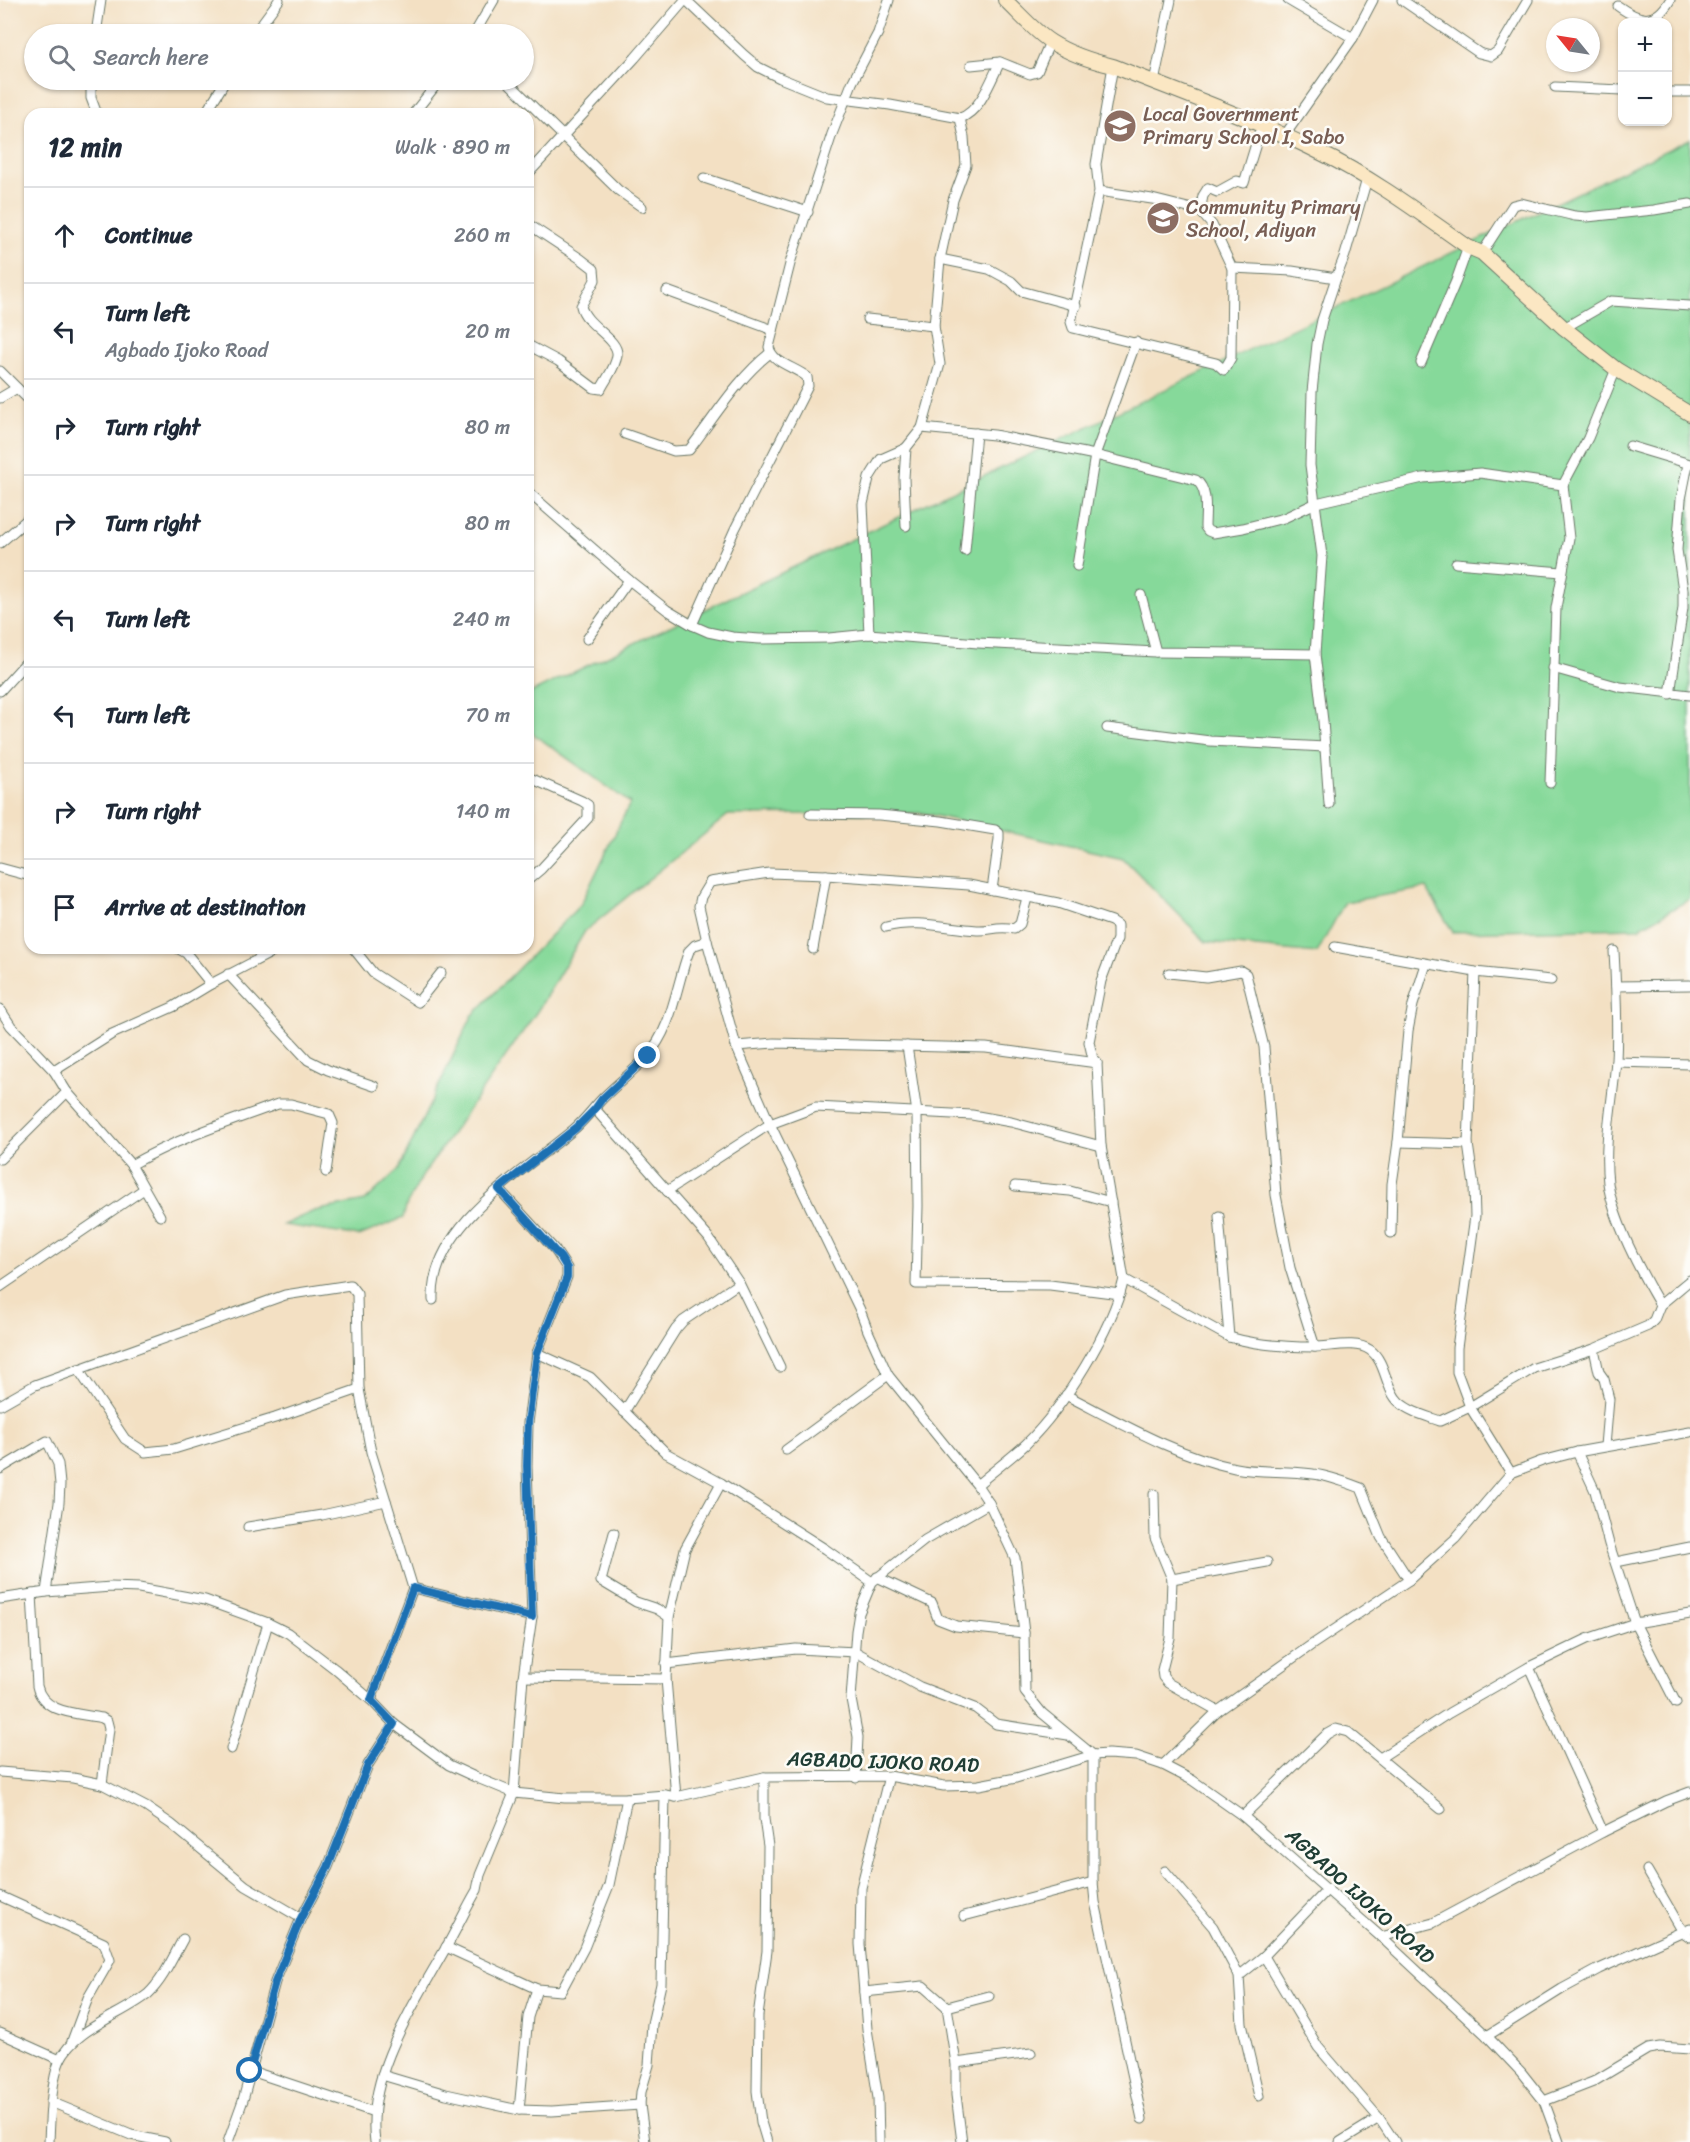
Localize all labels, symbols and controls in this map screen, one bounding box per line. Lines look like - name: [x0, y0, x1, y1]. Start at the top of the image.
- north arrow: [1546, 18, 1600, 72]
- map controls: [1618, 18, 1672, 126]
- button: +: [1618, 18, 1672, 72]
- search box: [24, 24, 534, 90]
- text: Search here: [93, 38, 209, 77]
- icon: search: [45, 41, 78, 74]
- button: −: [1618, 72, 1672, 126]
- place label: Local Government Primary School I, Sabo: [1143, 97, 1345, 155]
- school or university icon: Local Government Primary School I, Sabo: [1102, 108, 1138, 144]
- text: 12 min: [48, 124, 122, 170]
- text: Walk · 890 m: [395, 130, 510, 165]
- place label: Community Primary School, Adiyan: [1186, 190, 1361, 248]
- school or university icon: Community Primary School, Adiyan: [1145, 200, 1181, 236]
- text: Continue: [105, 216, 193, 255]
- text: 260 m: [454, 218, 510, 253]
- icon: ahead: [48, 219, 81, 252]
- text: Turn left: [105, 294, 190, 333]
- text: 20 m: [465, 314, 510, 349]
- icon: left: [48, 315, 81, 348]
- text: Agbado Ijoko Road: [105, 333, 268, 368]
- text: Turn right: [105, 408, 200, 447]
- text: 80 m: [465, 410, 510, 445]
- icon: right: [48, 411, 81, 444]
- text: Turn right: [105, 504, 200, 543]
- text: 80 m: [465, 506, 510, 541]
- icon: right: [48, 507, 81, 540]
- text: Turn left: [105, 600, 190, 639]
- text: 240 m: [453, 602, 510, 637]
- icon: left: [48, 603, 81, 636]
- text: Turn left: [105, 696, 190, 735]
- text: 70 m: [465, 698, 510, 733]
- icon: left: [48, 699, 81, 732]
- text: Turn right: [105, 792, 200, 831]
- text: 140 m: [456, 794, 510, 829]
- icon: right: [48, 795, 81, 828]
- text: Arrive at destination: [105, 888, 306, 927]
- icon: arrive: [48, 891, 81, 924]
- route end: [634, 1042, 660, 1068]
- street label: AGBADO IJOKO ROAD: [785, 1741, 980, 1783]
- street label: AGBADO IJOKO ROAD: [1276, 1818, 1443, 1973]
- route start: [236, 2057, 262, 2083]

